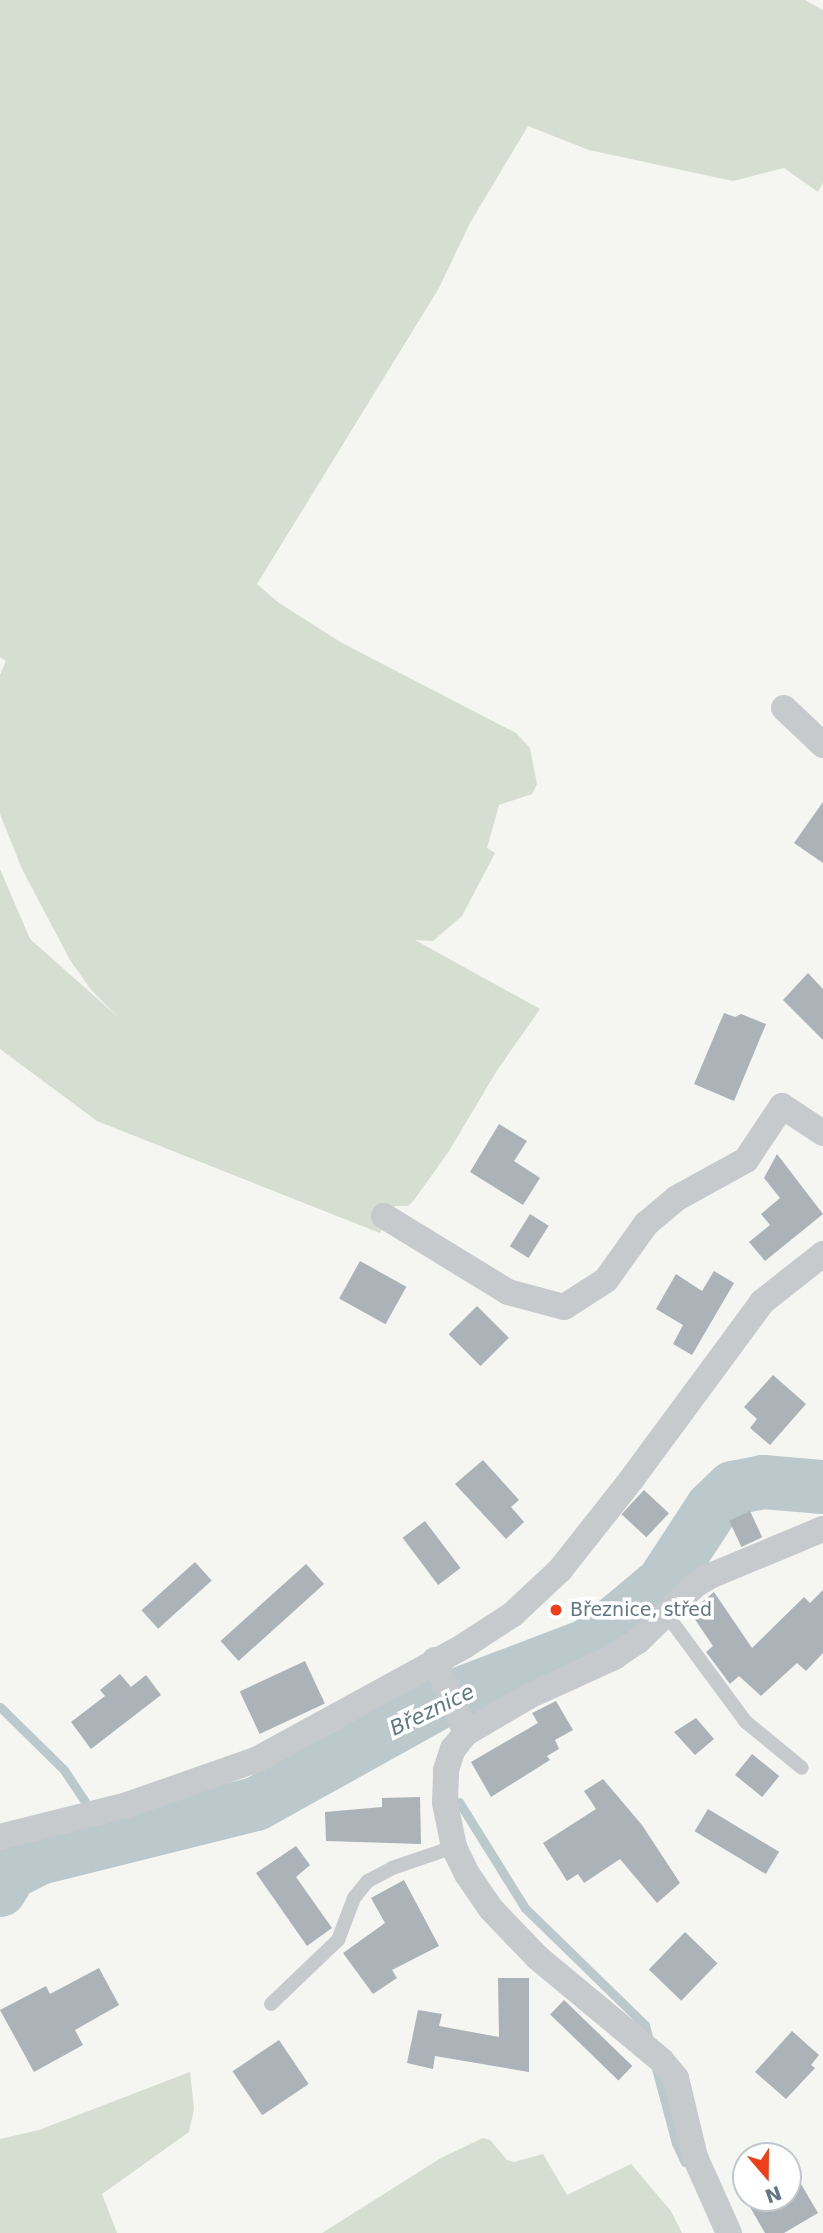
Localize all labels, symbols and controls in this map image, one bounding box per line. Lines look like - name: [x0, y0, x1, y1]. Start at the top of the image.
- place label: Březnice, střed: [570, 1599, 712, 1621]
- marker: Březnice, střed: [548, 1602, 564, 1618]
- water label: Březnice: [386, 1679, 478, 1741]
- north arrow: [732, 2142, 802, 2212]
- text: N: [762, 2182, 785, 2208]

